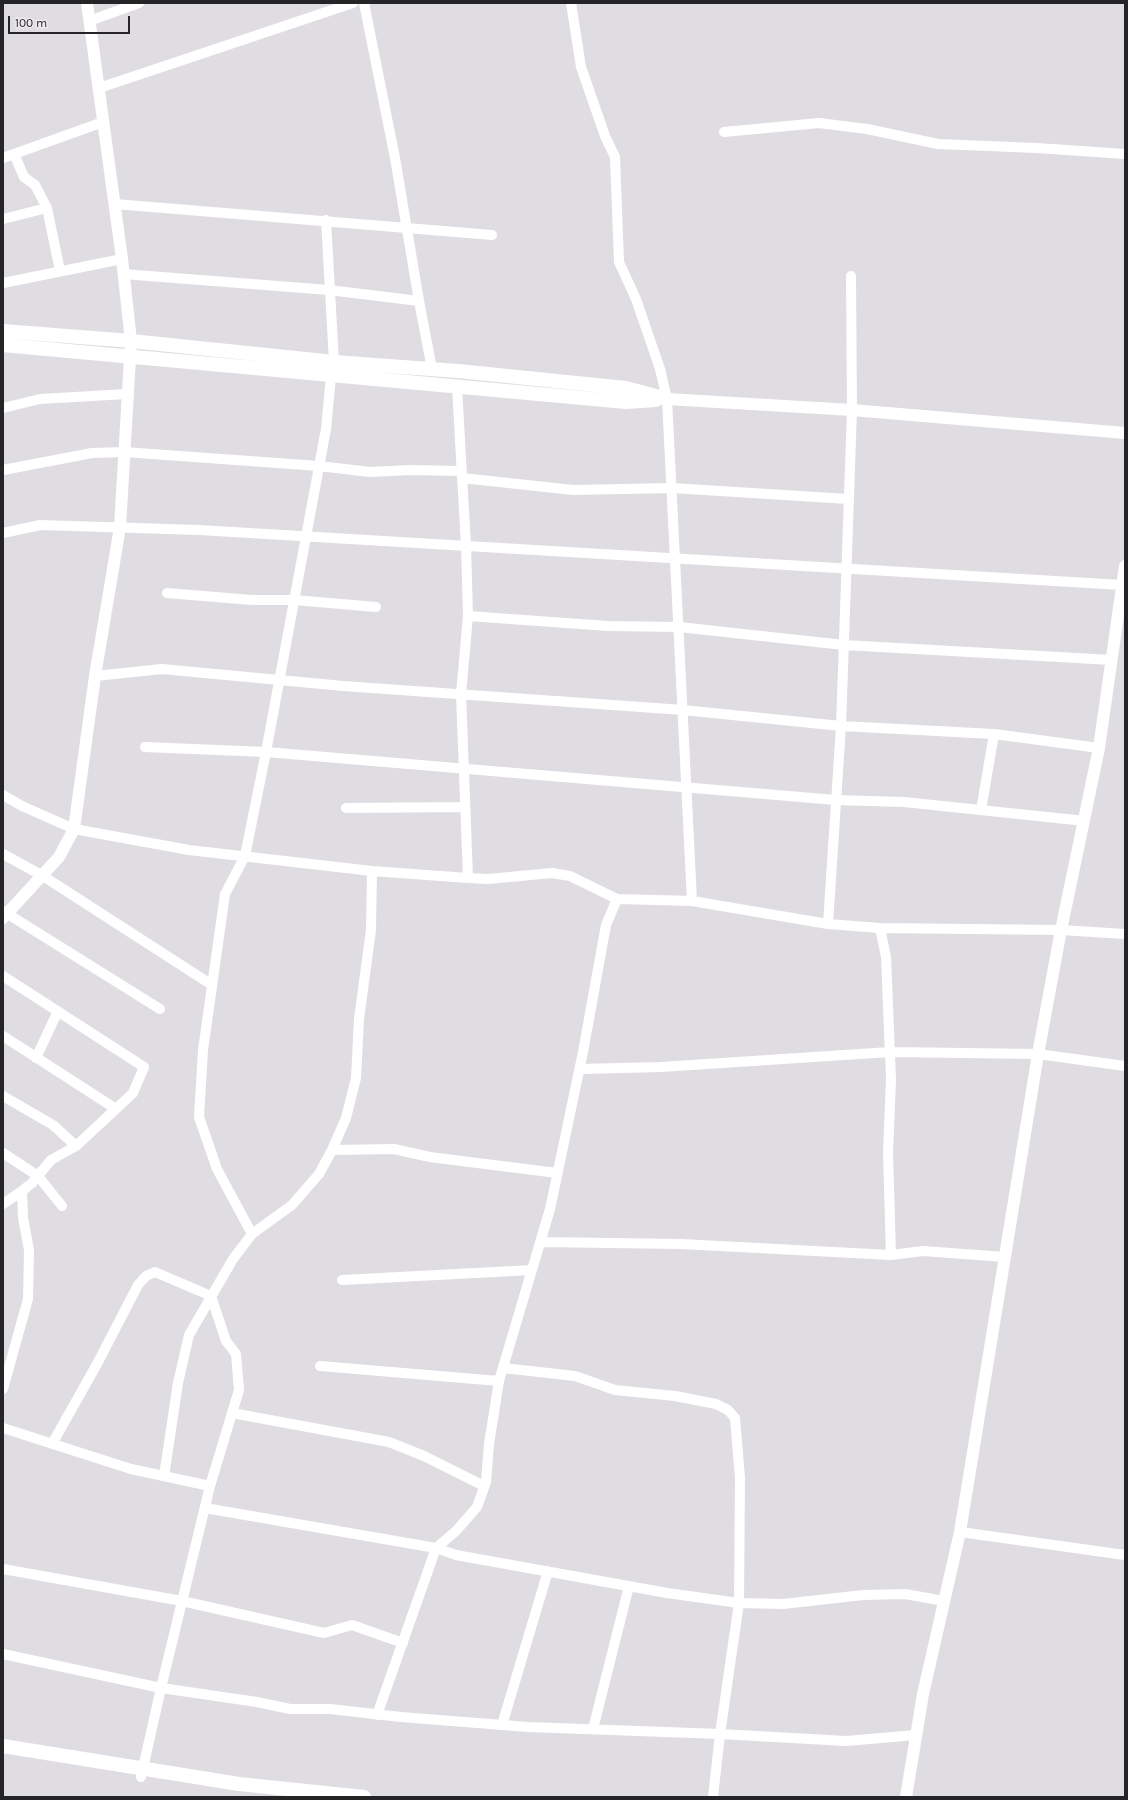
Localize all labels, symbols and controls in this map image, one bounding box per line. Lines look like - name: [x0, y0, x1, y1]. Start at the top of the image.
- scale bar: [10, 8, 132, 34]
- text: 100 m: [15, 16, 47, 30]

